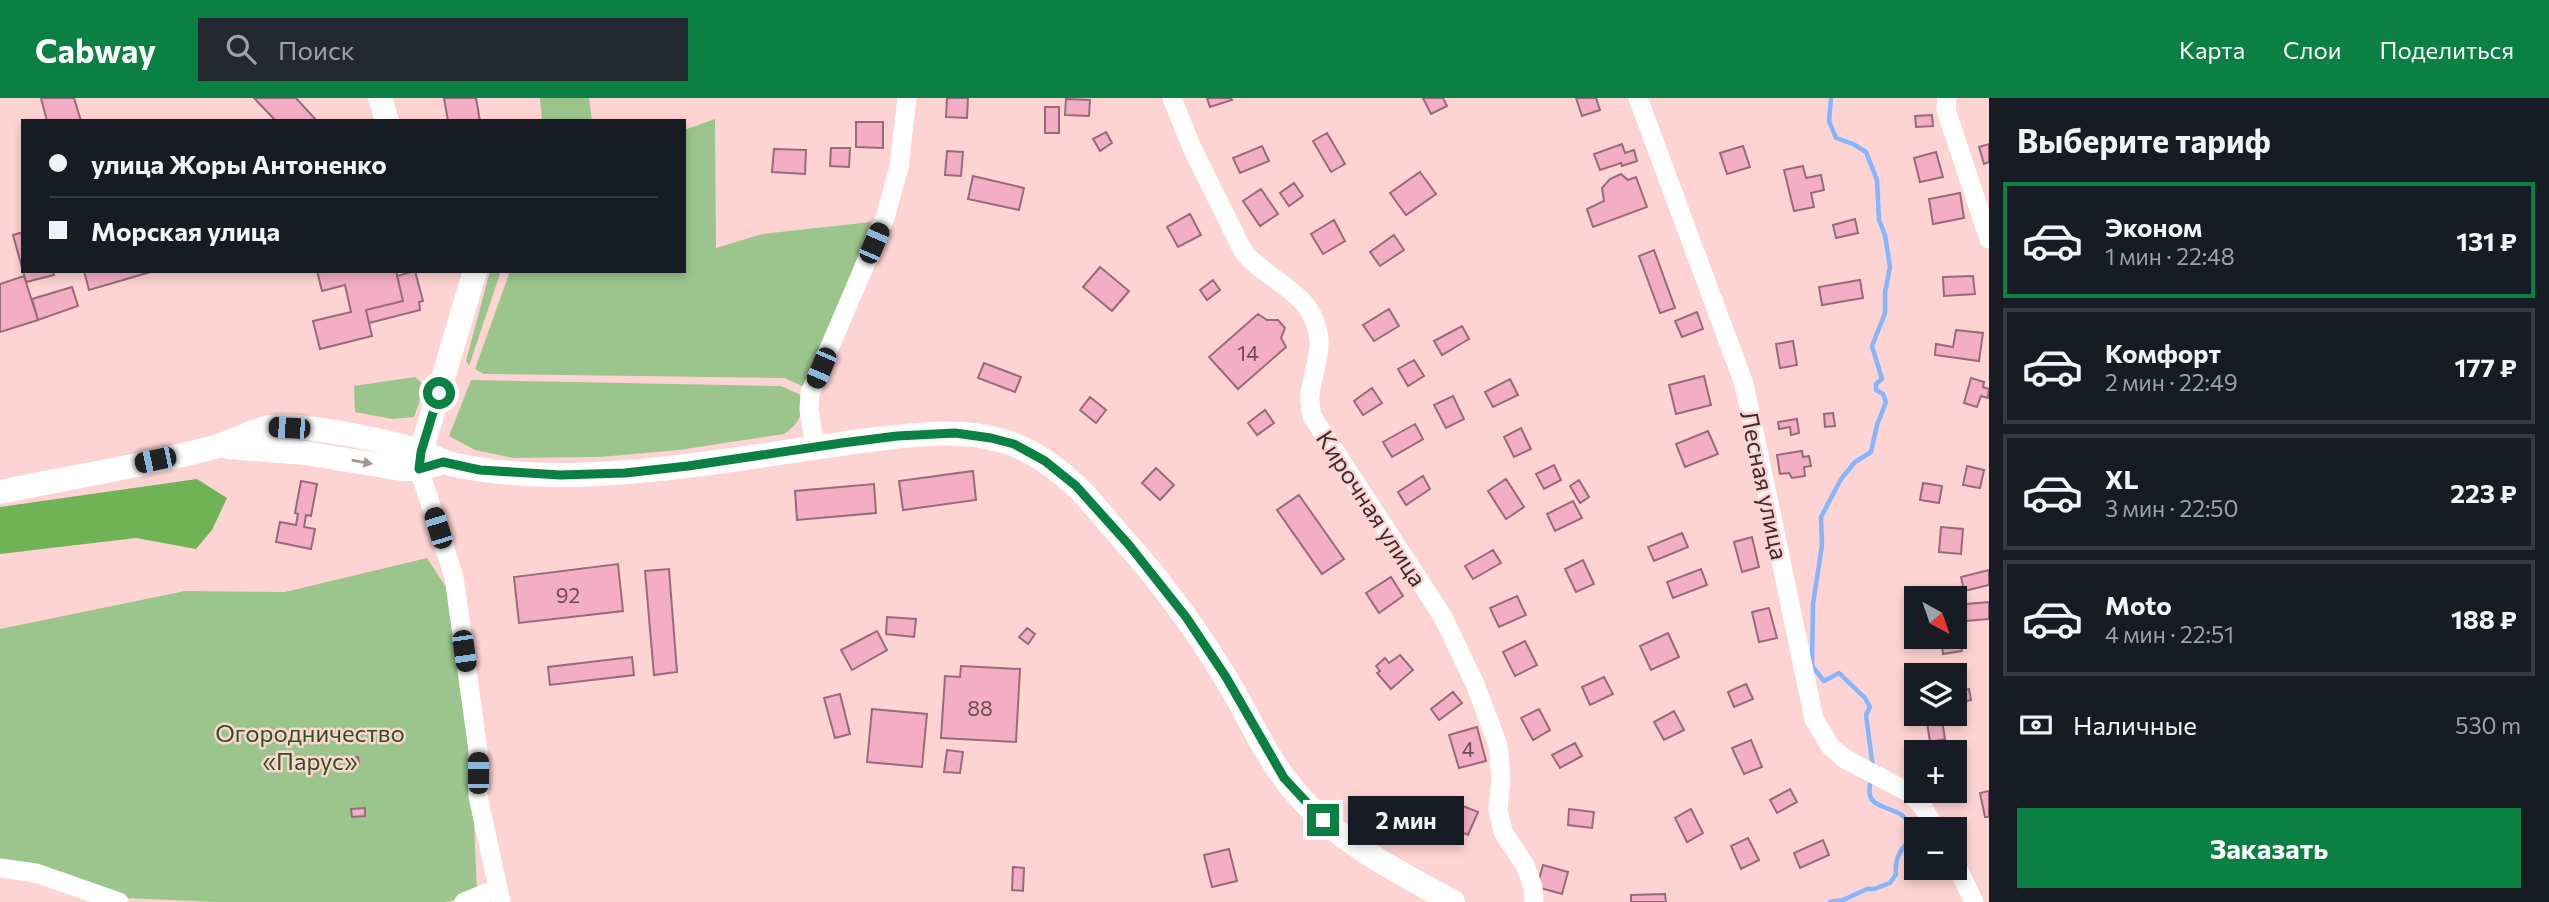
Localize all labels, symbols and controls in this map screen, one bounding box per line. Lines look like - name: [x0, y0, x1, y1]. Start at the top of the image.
- search box: [198, 18, 688, 81]
- text: Cabway: [35, 29, 156, 70]
- icon: search: [222, 30, 260, 68]
- text: Поиск: [278, 34, 355, 65]
- text: Карта: [2179, 35, 2245, 64]
- text: Слои: [2283, 35, 2341, 64]
- text: Поделиться: [2379, 35, 2514, 64]
- text: Выберите тариф: [2017, 120, 2271, 160]
- text: улица Жоры Антоненко: [91, 148, 387, 179]
- icon: car: [2021, 209, 2084, 272]
- text: Эконом: [2105, 211, 2202, 242]
- text: Морская улица: [91, 215, 280, 246]
- car: [857, 220, 892, 266]
- text: 131 ₽: [2456, 225, 2517, 256]
- text: 1 мин · 22:48: [2105, 242, 2235, 270]
- icon: car: [2021, 335, 2084, 398]
- text: Комфорт: [2105, 337, 2221, 368]
- house number: 14: [1237, 340, 1259, 365]
- car: [804, 345, 839, 391]
- text: 177 ₽: [2455, 351, 2517, 382]
- text: 2 мин · 22:49: [2105, 368, 2238, 396]
- route start: [423, 377, 455, 409]
- street label: Лесная улица: [1735, 408, 1795, 562]
- car: [268, 416, 311, 440]
- street label: Кирочная улица: [1311, 425, 1433, 591]
- car: [133, 445, 178, 475]
- one-way arrow: [351, 457, 373, 468]
- icon: car: [2021, 461, 2084, 524]
- text: XL: [2105, 463, 2139, 494]
- text: 223 ₽: [2450, 477, 2517, 508]
- text: 3 мин · 22:50: [2105, 494, 2239, 522]
- car: [422, 505, 455, 551]
- house number: 92: [556, 582, 580, 607]
- north arrow: [1904, 586, 1967, 649]
- map controls: [1904, 586, 1967, 880]
- icon: car: [2021, 587, 2084, 650]
- text: Moto: [2105, 589, 2172, 620]
- text: 188 ₽: [2451, 603, 2517, 634]
- text: 4 мин · 22:51: [2105, 620, 2234, 648]
- car: [451, 629, 478, 673]
- button: layers: [1904, 663, 1967, 726]
- house number: 88: [967, 695, 993, 720]
- icon: cash: [2017, 706, 2055, 744]
- text: Наличные: [2073, 709, 2197, 740]
- text: 530 m: [2455, 711, 2521, 739]
- park label: Огородничество «Парус»: [215, 718, 405, 775]
- house number: 4: [1462, 736, 1475, 761]
- button: +: [1904, 740, 1967, 803]
- car: [468, 752, 489, 794]
- callout: 2 мин: [1348, 796, 1463, 844]
- route end: [1307, 804, 1339, 836]
- text: 2 мин: [1375, 806, 1437, 834]
- button: Заказать: [2017, 808, 2521, 888]
- button: −: [1904, 817, 1967, 880]

